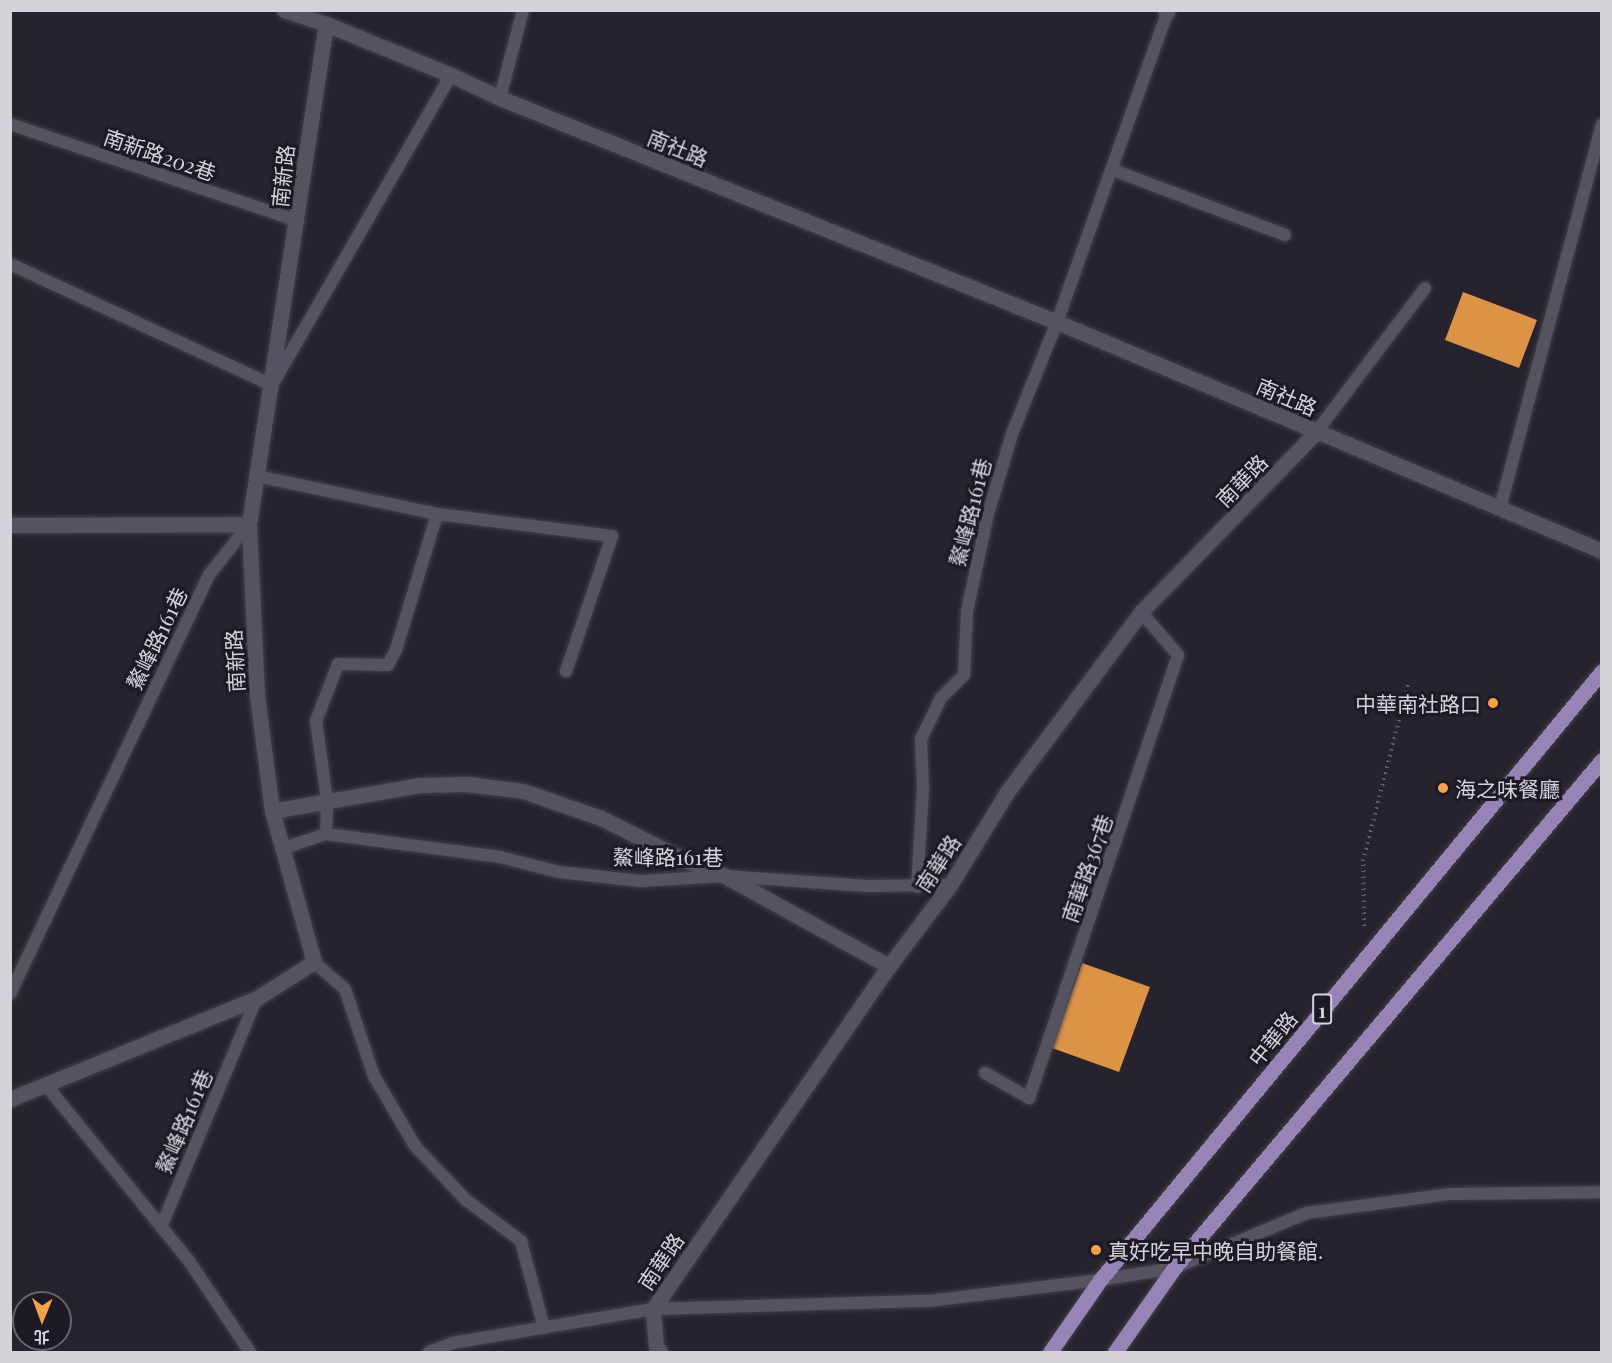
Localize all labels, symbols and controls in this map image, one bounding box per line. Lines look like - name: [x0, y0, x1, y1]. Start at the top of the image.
- street label: 南新路202巷: [101, 123, 219, 185]
- street label: 南社路: [644, 124, 712, 170]
- street label: 南新路: [266, 143, 298, 209]
- street label: 南社路: [1253, 372, 1321, 420]
- street label: 南華路: [1210, 449, 1272, 511]
- street label: 鰲峰路161巷: [943, 455, 995, 569]
- street label: 鰲峰路161巷: [120, 583, 192, 693]
- street label: 南新路: [220, 629, 248, 693]
- place label: 中華南社路口: [1355, 690, 1481, 716]
- marker: 中華南社路口: [1486, 696, 1500, 710]
- place label: 海之味餐廳: [1455, 775, 1560, 801]
- marker: 海之味餐廳: [1436, 781, 1450, 795]
- street label: 南華路367巷: [1056, 811, 1116, 925]
- street label: 南華路: [909, 830, 965, 896]
- street label: 鰲峰路161巷: [613, 843, 723, 869]
- road number: 1: [1312, 992, 1332, 1026]
- street label: 中華路: [1242, 1006, 1302, 1070]
- street label: 鰲峰路161巷: [150, 1065, 216, 1177]
- street label: 南華路: [632, 1228, 688, 1294]
- place label: 真好吃早中晚自助餐館.: [1108, 1237, 1323, 1263]
- marker: 真好吃早中晚自助餐館.: [1089, 1243, 1103, 1257]
- north arrow: [12, 1291, 72, 1351]
- text: 北: [34, 1327, 50, 1348]

